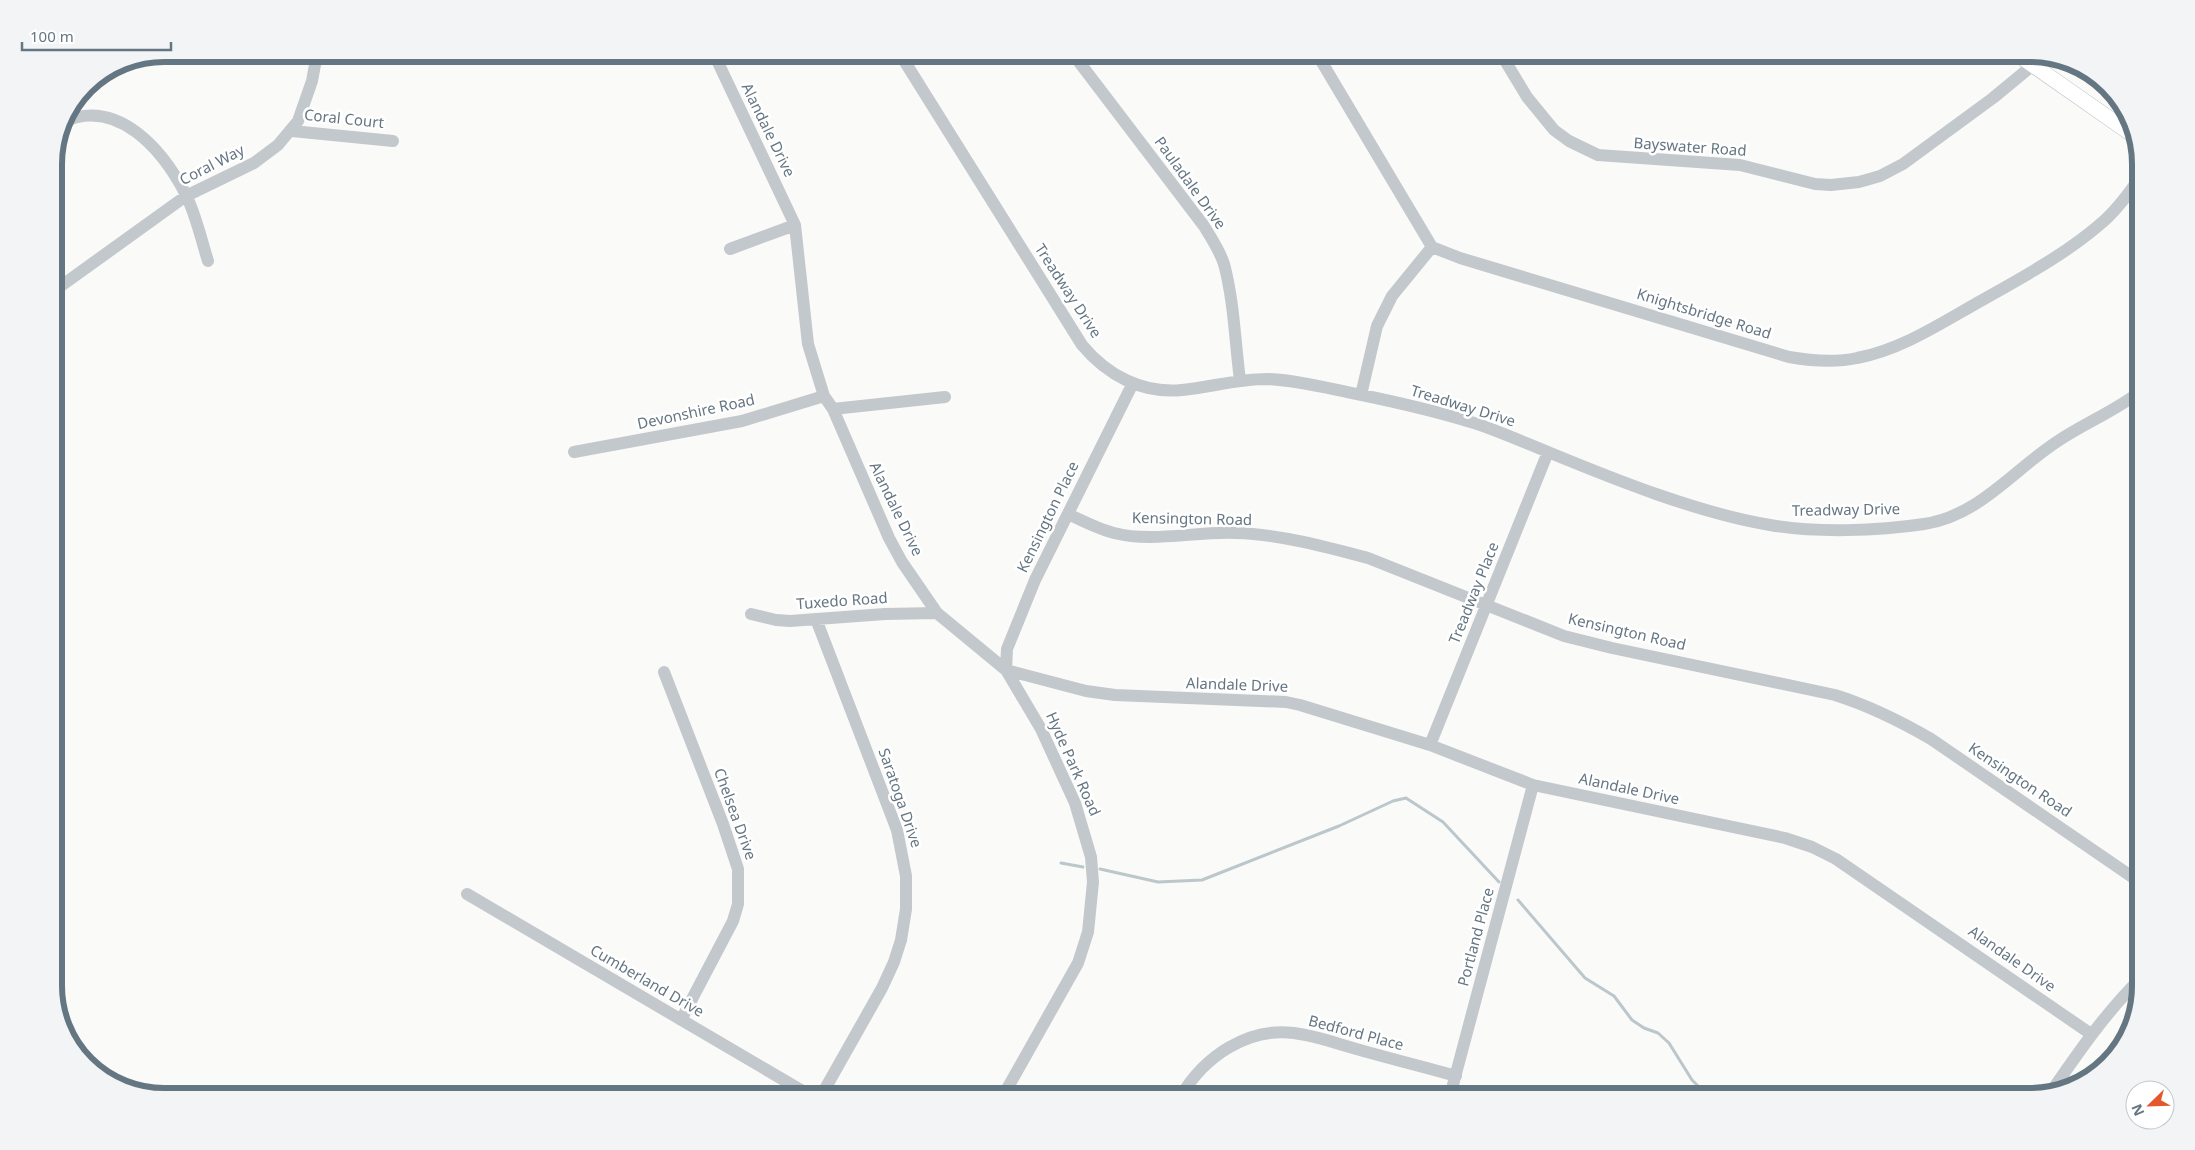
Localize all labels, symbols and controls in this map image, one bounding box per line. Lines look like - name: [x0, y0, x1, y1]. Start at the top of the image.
- scale bar: [22, 20, 171, 52]
- text: 100 m: [30, 26, 74, 46]
- street label: Alandale Drive: [738, 79, 800, 180]
- street label: Coral Court: [303, 104, 386, 132]
- street label: Pauladale Drive: [1150, 132, 1231, 233]
- street label: Bayswater Road: [1633, 132, 1747, 160]
- street label: Coral Way: [176, 139, 248, 189]
- street label: Treadway Drive: [1031, 240, 1107, 341]
- street label: Knightsbridge Road: [1635, 283, 1774, 343]
- street label: Treadway Drive: [1409, 380, 1518, 430]
- street label: Devonshire Road: [635, 389, 756, 433]
- street label: Alandale Drive: [866, 458, 928, 559]
- street label: Kensington Place: [1012, 458, 1083, 575]
- street label: Treadway Drive: [1792, 498, 1900, 520]
- street label: Kensington Road: [1132, 507, 1252, 529]
- street label: Treadway Place: [1444, 539, 1503, 647]
- street label: Tuxedo Road: [796, 587, 888, 613]
- street label: Kensington Road: [1566, 608, 1688, 654]
- street label: Alandale Drive: [1186, 672, 1288, 696]
- street label: Hyde Park Road: [1042, 708, 1106, 819]
- street label: Kensington Road: [1965, 737, 2076, 821]
- street label: Saratoga Drive: [875, 745, 927, 850]
- street label: Chelsea Drive: [710, 765, 762, 862]
- street label: Alandale Drive: [1577, 768, 1681, 808]
- street label: Portland Place: [1452, 885, 1498, 988]
- street label: Alandale Drive: [1965, 921, 2060, 996]
- street label: Cumberland Drive: [587, 939, 708, 1021]
- street label: Bedford Place: [1306, 1010, 1406, 1054]
- north arrow: [2125, 1080, 2175, 1130]
- text: N: [2127, 1101, 2149, 1119]

